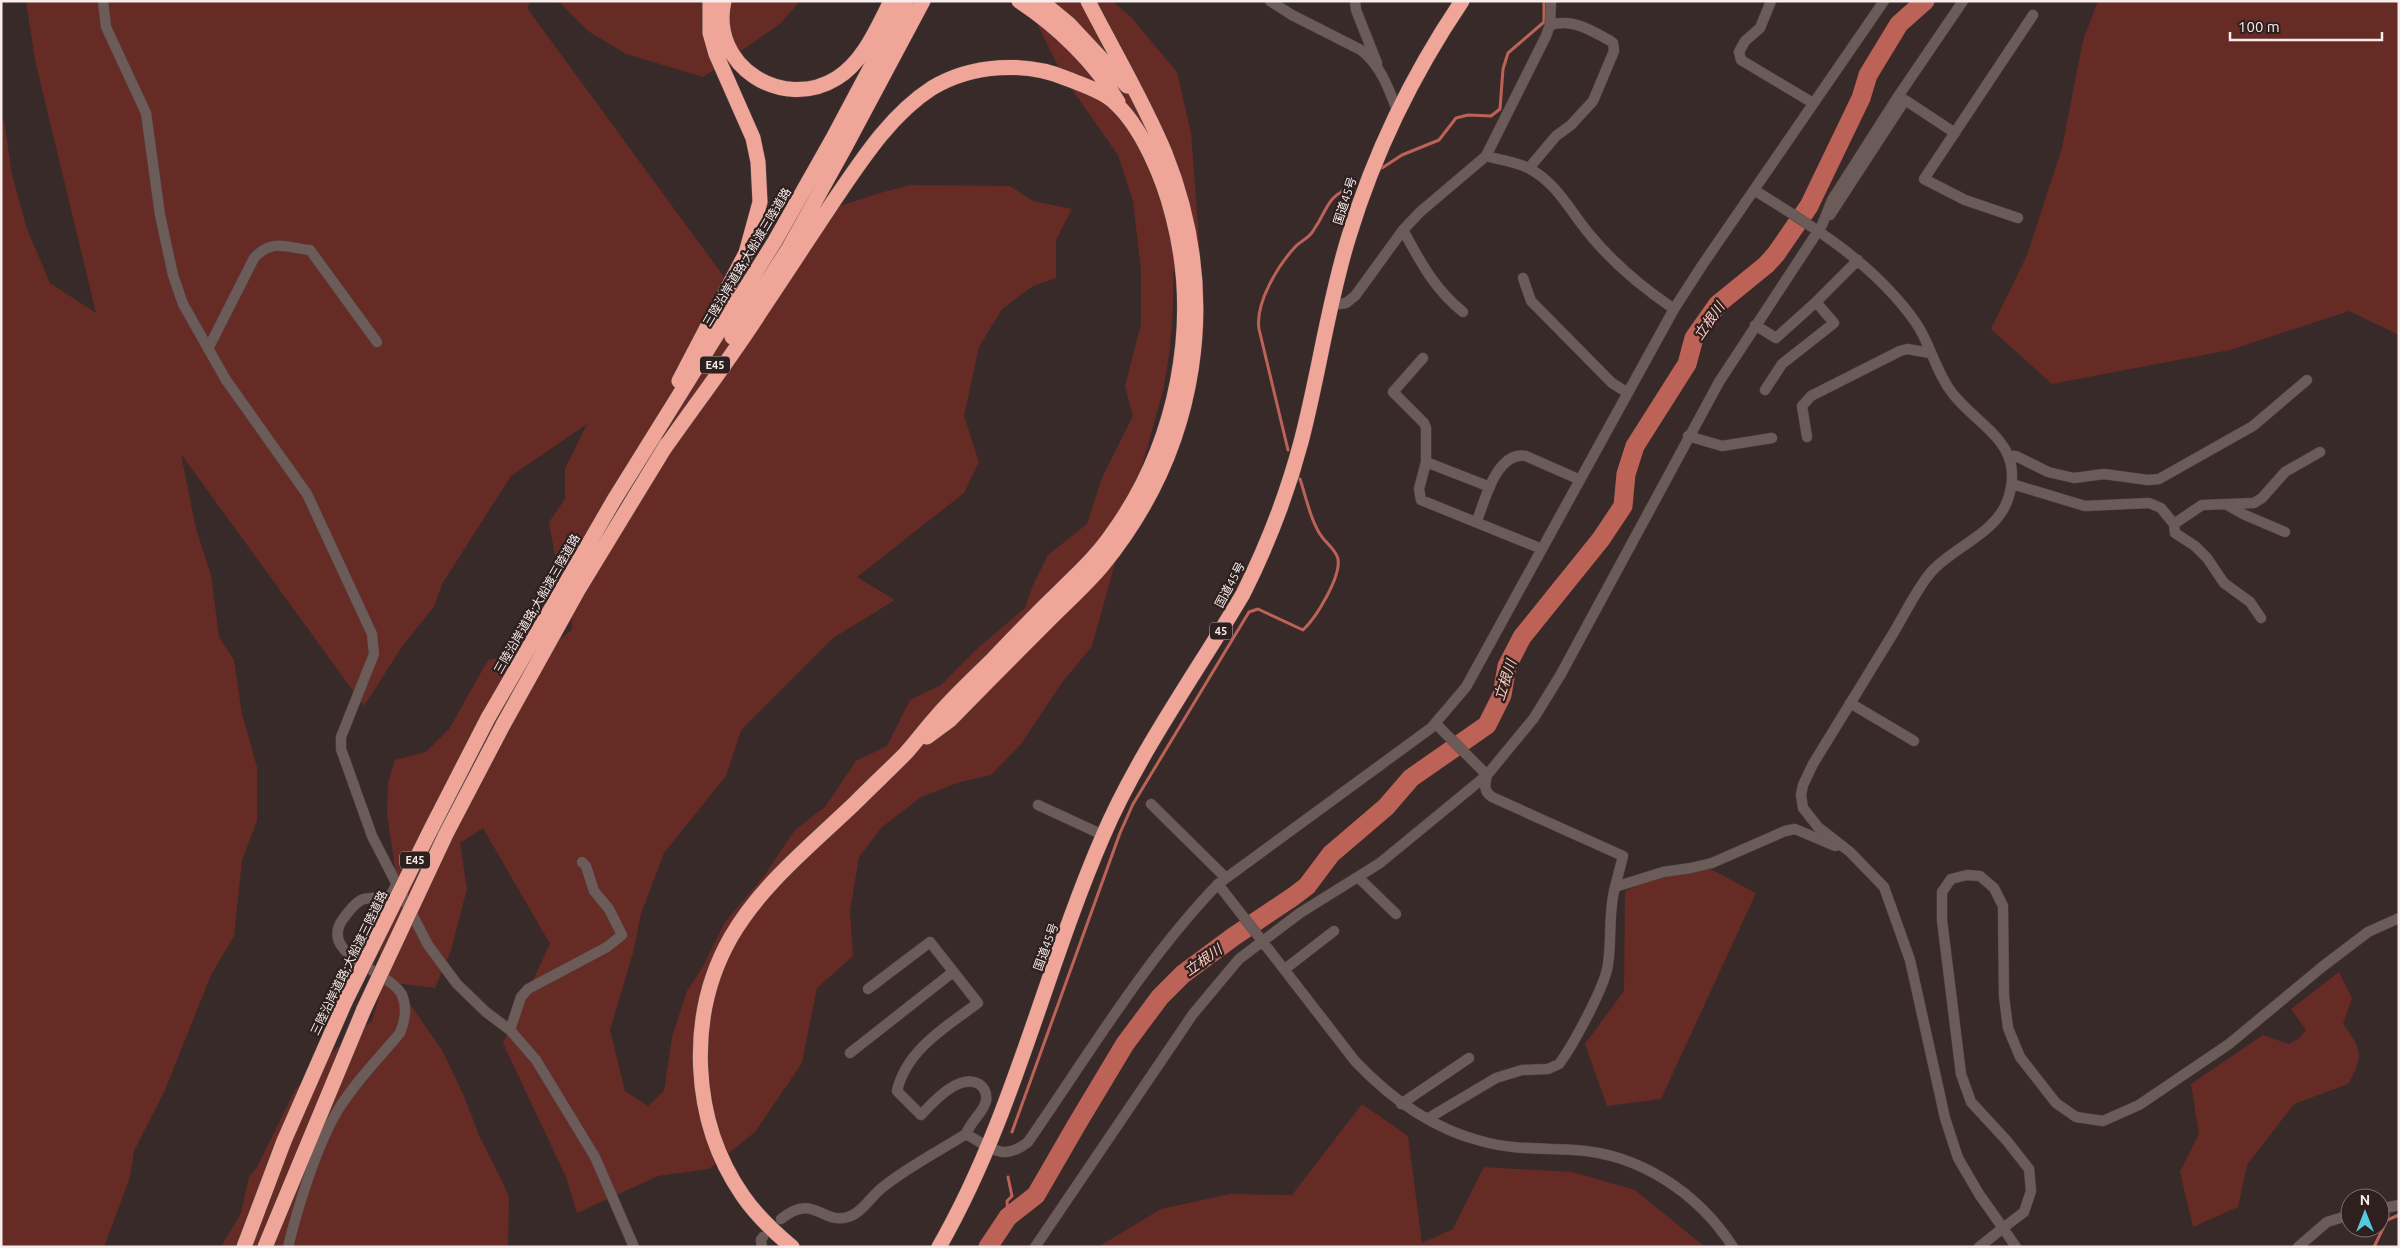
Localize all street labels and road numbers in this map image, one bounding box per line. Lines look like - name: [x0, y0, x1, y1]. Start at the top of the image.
- street label: 国道45号: [1331, 175, 1358, 226]
- street label: 三陸沿岸道路;大船渡三陸道路: [700, 185, 793, 328]
- road number: E45: [700, 356, 730, 374]
- street label: 三陸沿岸道路;大船渡三陸道路: [491, 532, 582, 676]
- street label: 国道45号: [1212, 560, 1247, 610]
- road number: 45: [1210, 622, 1232, 640]
- road number: E45: [400, 852, 430, 868]
- street label: 三陸沿岸道路;大船渡三陸道路: [308, 888, 389, 1037]
- street label: 国道45号: [1031, 921, 1060, 972]

